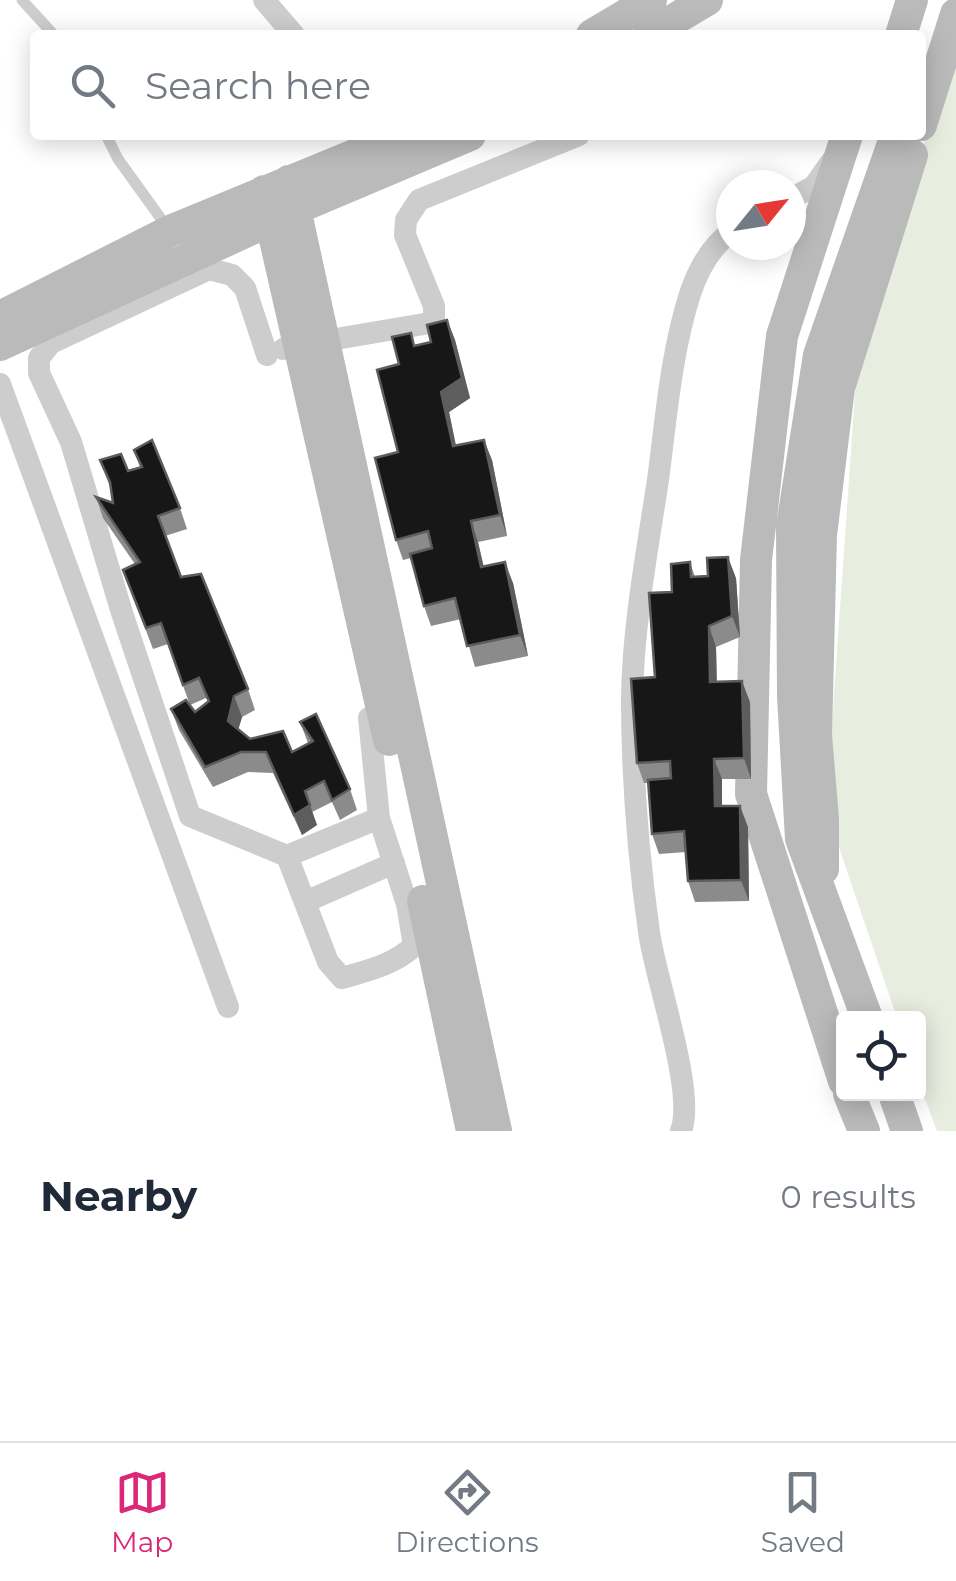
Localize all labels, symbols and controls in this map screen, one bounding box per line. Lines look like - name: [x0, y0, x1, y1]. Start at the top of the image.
- search box: [30, 30, 926, 140]
- icon: search: [65, 58, 120, 113]
- text: Search here: [145, 62, 371, 109]
- north arrow: [716, 170, 806, 260]
- map controls: [836, 1011, 926, 1101]
- button: locate: [836, 1011, 926, 1101]
- text: Nearby: [40, 1170, 197, 1222]
- text: 0 results: [781, 1177, 916, 1216]
- tab: Map: [111, 1465, 173, 1559]
- tab: Directions: [395, 1465, 539, 1559]
- tab: Saved: [761, 1465, 845, 1559]

